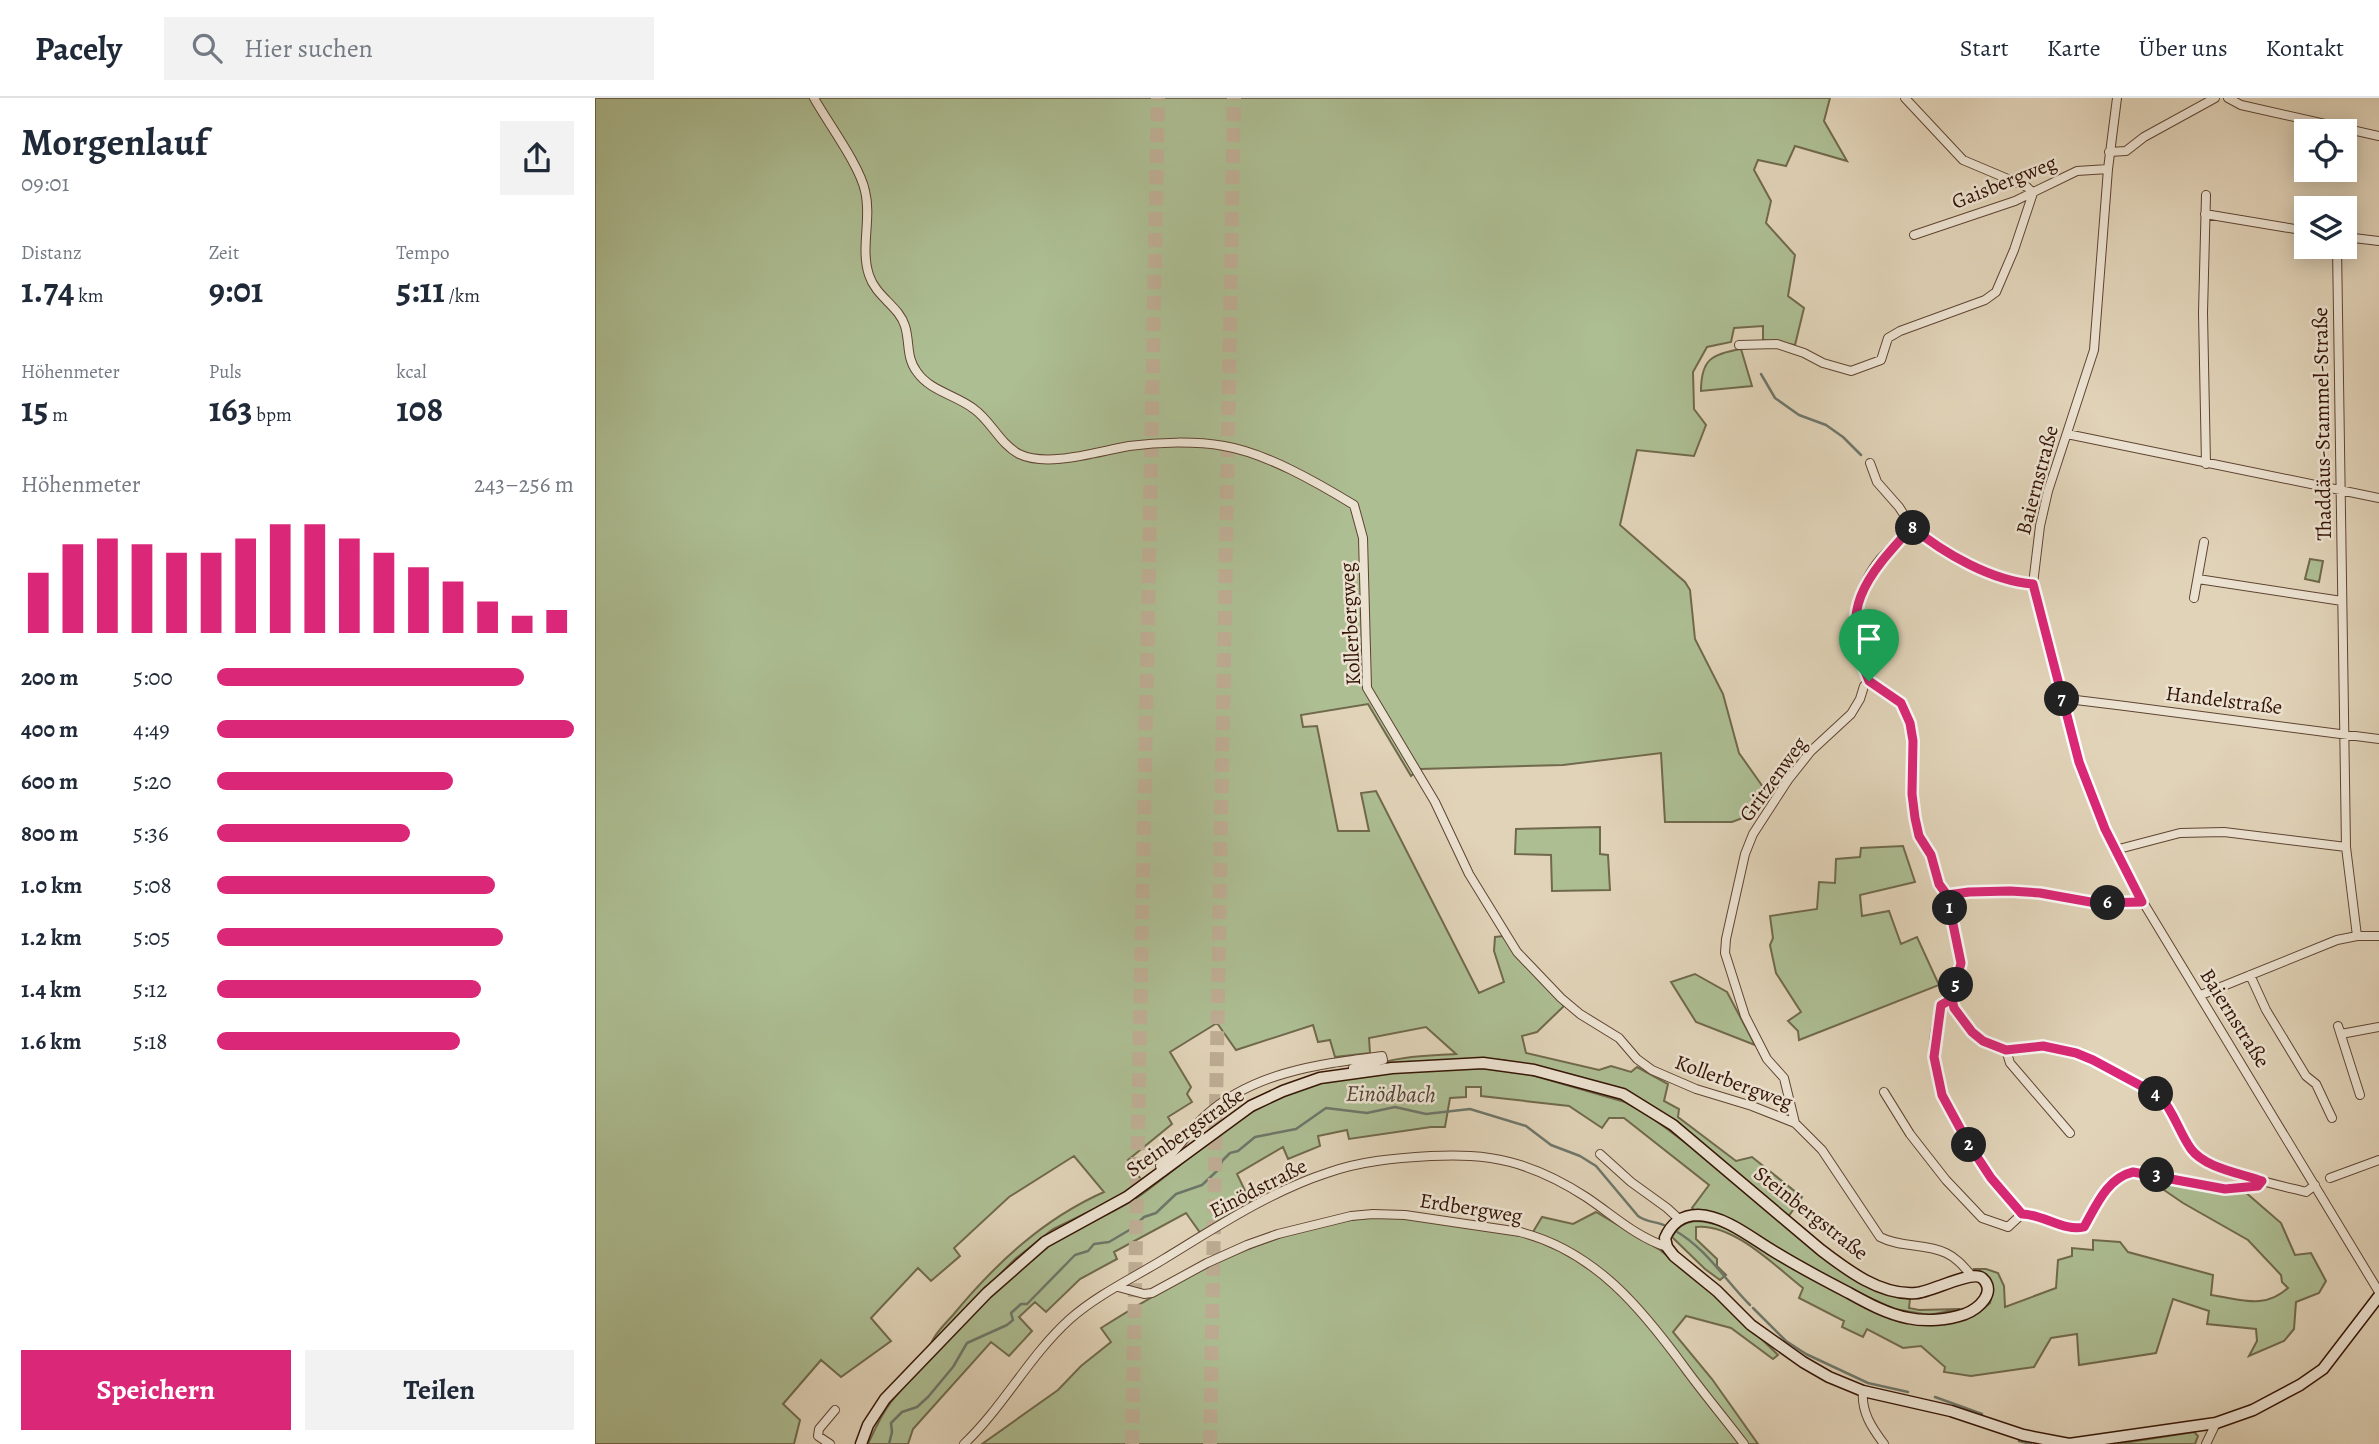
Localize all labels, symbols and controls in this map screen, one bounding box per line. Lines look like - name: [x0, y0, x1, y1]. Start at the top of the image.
- search box: [164, 17, 654, 80]
- text: Pacely: [35, 26, 122, 71]
- icon: search: [188, 29, 226, 67]
- text: Hier suchen: [244, 31, 373, 66]
- text: Start: [1960, 32, 2009, 64]
- text: Karte: [2047, 32, 2101, 64]
- text: Über uns: [2139, 32, 2228, 64]
- text: Kontakt: [2266, 32, 2344, 64]
- text: Morgenlauf: [21, 116, 208, 168]
- map controls: [2294, 119, 2357, 259]
- button: locate: [2294, 119, 2357, 182]
- button: share: [500, 121, 574, 195]
- street label: Gaisbergweg: [1947, 148, 2061, 216]
- text: 09:01: [21, 168, 69, 199]
- button: layers: [2294, 196, 2357, 259]
- text: Distanz: [21, 240, 82, 266]
- text: Zeit: [209, 240, 239, 266]
- text: Tempo: [396, 240, 449, 266]
- text: 1.74: [21, 266, 75, 314]
- text: 9:01: [209, 266, 263, 314]
- text: 5:11: [396, 266, 445, 314]
- text: km: [75, 283, 104, 309]
- text: /km: [445, 283, 480, 309]
- street label: Thaddäus-Stammel-Straße: [2306, 307, 2338, 541]
- text: Höhenmeter: [21, 359, 120, 385]
- text: Puls: [209, 359, 242, 385]
- text: kcal: [396, 359, 427, 385]
- text: 15: [21, 385, 48, 433]
- text: 163: [209, 385, 253, 433]
- text: 108: [396, 385, 443, 433]
- text: m: [48, 402, 68, 428]
- text: bpm: [253, 402, 292, 428]
- street label: Baiernstraße: [2009, 422, 2065, 538]
- text: Höhenmeter: [21, 469, 141, 500]
- text: 243–256 m: [474, 469, 574, 500]
- pin: 8: [1895, 510, 1931, 546]
- text: 8: [1908, 514, 1917, 540]
- street label: Kollerbergweg: [1333, 561, 1367, 686]
- pin: [1839, 609, 1899, 681]
- icon: arrive: [1850, 620, 1888, 658]
- text: 200 m: [21, 662, 79, 693]
- text: 5:00: [133, 662, 173, 693]
- street label: Handelstraße: [2164, 679, 2284, 721]
- pin: 7: [2045, 682, 2079, 716]
- text: 7: [2057, 685, 2066, 711]
- text: 400 m: [21, 714, 78, 745]
- text: 4:49: [133, 714, 170, 745]
- street label: Gritzenweg: [1733, 730, 1814, 827]
- text: 600 m: [21, 766, 78, 797]
- text: 5:20: [133, 766, 172, 797]
- text: 800 m: [21, 818, 78, 849]
- text: 5:36: [133, 818, 169, 849]
- text: 1.0 km: [21, 870, 82, 901]
- text: 5:08: [133, 870, 172, 901]
- pin: 6: [2091, 886, 2125, 920]
- text: 6: [2103, 889, 2112, 915]
- pin: 1: [1933, 890, 1967, 926]
- text: 1: [1946, 894, 1953, 920]
- text: 1.2 km: [21, 922, 82, 953]
- text: 5:05: [133, 922, 171, 953]
- street label: Baiernstraße: [2193, 963, 2277, 1073]
- pin: 5: [1939, 968, 1973, 1002]
- text: 5: [1951, 971, 1960, 997]
- text: 1.4 km: [21, 974, 82, 1005]
- text: 5:12: [133, 974, 167, 1005]
- text: 1.6 km: [21, 1026, 81, 1057]
- text: 5:18: [133, 1026, 167, 1057]
- street label: Kollerbergweg: [1671, 1048, 1797, 1116]
- pin: 4: [2139, 1076, 2173, 1112]
- water label: Einödbach: [1346, 1078, 1436, 1110]
- text: 4: [2151, 1080, 2160, 1106]
- street label: Steinbergstraße: [1120, 1081, 1250, 1183]
- pin: 2: [1951, 1128, 1987, 1162]
- text: 2: [1964, 1131, 1973, 1157]
- street label: Einödstraße: [1205, 1152, 1311, 1224]
- pin: 3: [2139, 1158, 2175, 1192]
- street label: Steinbergstraße: [1748, 1159, 1874, 1267]
- text: 3: [2152, 1161, 2161, 1187]
- street label: Erdbergweg: [1418, 1186, 1525, 1230]
- button: Speichern: [21, 1350, 291, 1430]
- button: Teilen: [305, 1350, 574, 1430]

